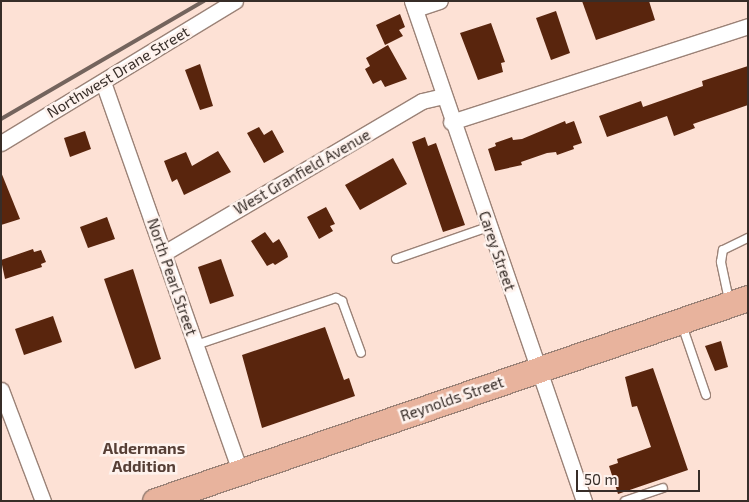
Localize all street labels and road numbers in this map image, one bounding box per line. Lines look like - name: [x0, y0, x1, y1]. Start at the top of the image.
- street label: Northwest Drane Street: [44, 22, 192, 122]
- street label: West Granfield Avenue: [230, 125, 374, 219]
- street label: Carey Street: [475, 209, 519, 293]
- street label: North Pearl Street: [143, 216, 201, 338]
- street label: Reynolds Street: [398, 373, 506, 425]

